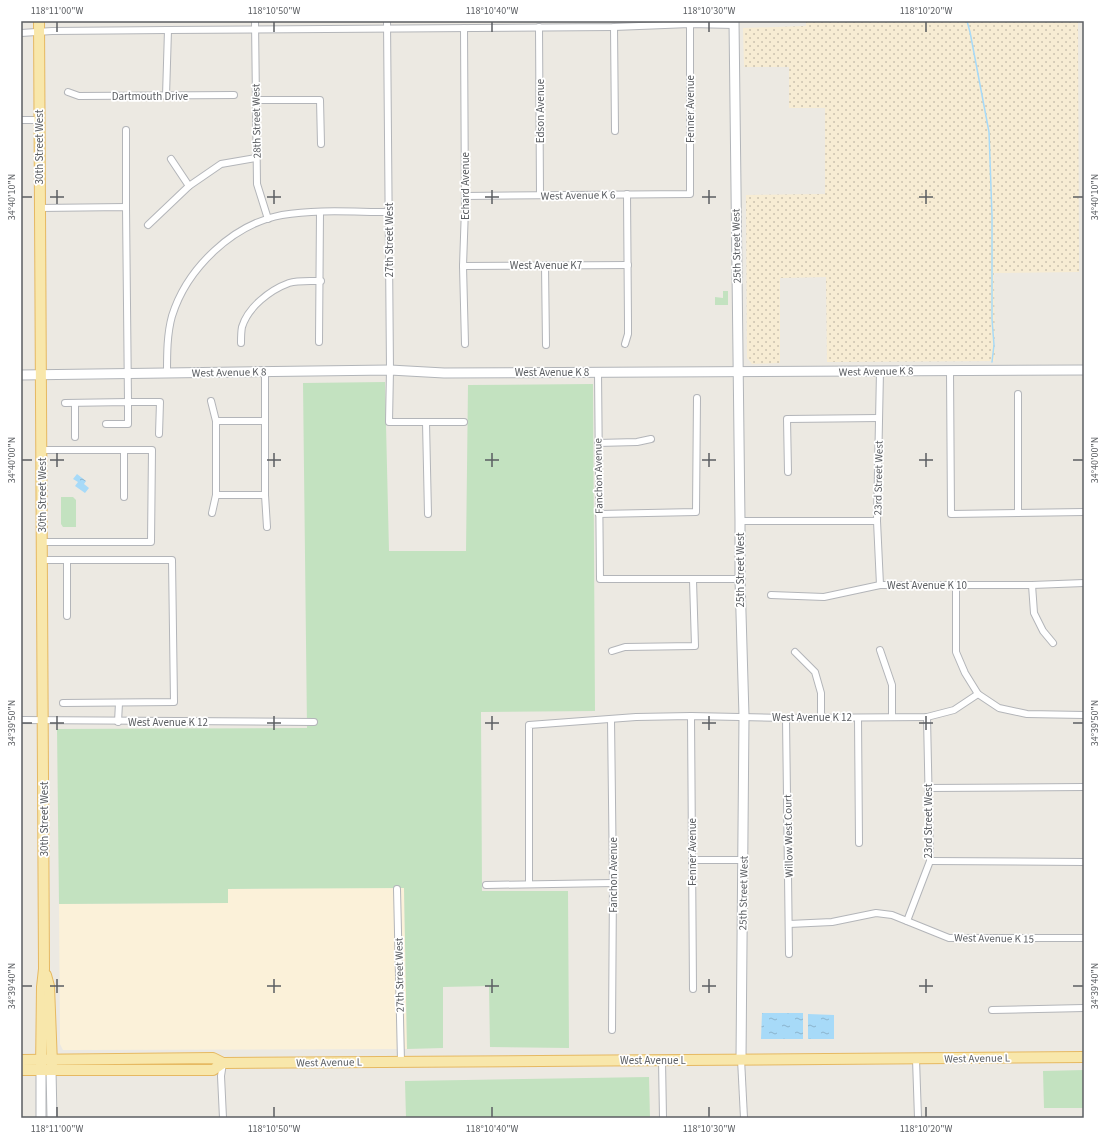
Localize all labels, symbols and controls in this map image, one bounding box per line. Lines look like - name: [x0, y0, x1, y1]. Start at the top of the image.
- text: 118°11'00"W: [31, 4, 83, 18]
- text: 118°10'50"W: [248, 4, 300, 18]
- text: 118°10'40"W: [466, 4, 518, 18]
- text: 118°10'30"W: [683, 4, 735, 18]
- text: 118°10'20"W: [900, 4, 952, 18]
- street label: Fenner Avenue: [683, 74, 698, 143]
- street label: Edson Avenue: [533, 78, 548, 143]
- street label: 28th Street West: [248, 83, 265, 159]
- street label: Dartmouth Drive: [112, 89, 189, 104]
- street label: 30th Street West: [32, 109, 47, 184]
- street label: Echard Avenue: [458, 151, 473, 220]
- text: 34°40'10"N: [5, 174, 19, 220]
- text: 34°40'10"N: [1088, 174, 1102, 220]
- street label: West Avenue K 6: [541, 187, 616, 204]
- street label: 27th Street West: [382, 202, 397, 277]
- street label: 25th Street West: [728, 208, 745, 284]
- street label: West Avenue K7: [510, 258, 582, 273]
- street label: West Avenue K 8: [839, 363, 914, 380]
- street label: West Avenue K 8: [192, 364, 267, 381]
- street label: West Avenue K 8: [515, 365, 590, 380]
- text: 34°40'00"N: [5, 437, 19, 483]
- street label: Fanchon Avenue: [590, 437, 607, 514]
- text: 34°40'00"N: [1088, 437, 1102, 483]
- street label: 23rd Street West: [870, 440, 887, 516]
- street label: 30th Street West: [35, 457, 50, 532]
- street label: 25th Street West: [733, 532, 748, 607]
- street label: West Avenue K 10: [887, 578, 967, 593]
- text: 34°39'50"N: [5, 700, 19, 746]
- text: 34°39'50"N: [1088, 700, 1102, 746]
- street label: West Avenue K 12: [772, 710, 852, 725]
- street label: West Avenue K 12: [128, 715, 208, 730]
- street label: 30th Street West: [37, 781, 52, 856]
- street label: 23rd Street West: [921, 783, 936, 858]
- street label: Willow West Court: [780, 794, 797, 878]
- street label: Fenner Avenue: [685, 817, 700, 886]
- street label: Fanchon Avenue: [606, 837, 621, 913]
- street label: 25th Street West: [735, 855, 752, 931]
- street label: West Avenue K 15: [954, 930, 1034, 947]
- street label: 27th Street West: [391, 937, 408, 1013]
- text: 34°39'40"N: [5, 963, 19, 1009]
- text: 34°39'40"N: [1088, 963, 1102, 1009]
- street label: West Avenue L: [944, 1050, 1011, 1067]
- street label: West Avenue L: [620, 1053, 687, 1068]
- street label: West Avenue L: [296, 1054, 363, 1071]
- text: 118°11'00"W: [31, 1122, 83, 1136]
- text: 118°10'50"W: [248, 1122, 300, 1136]
- text: 118°10'40"W: [466, 1122, 518, 1136]
- text: 118°10'30"W: [683, 1122, 735, 1136]
- text: 118°10'20"W: [900, 1122, 952, 1136]

